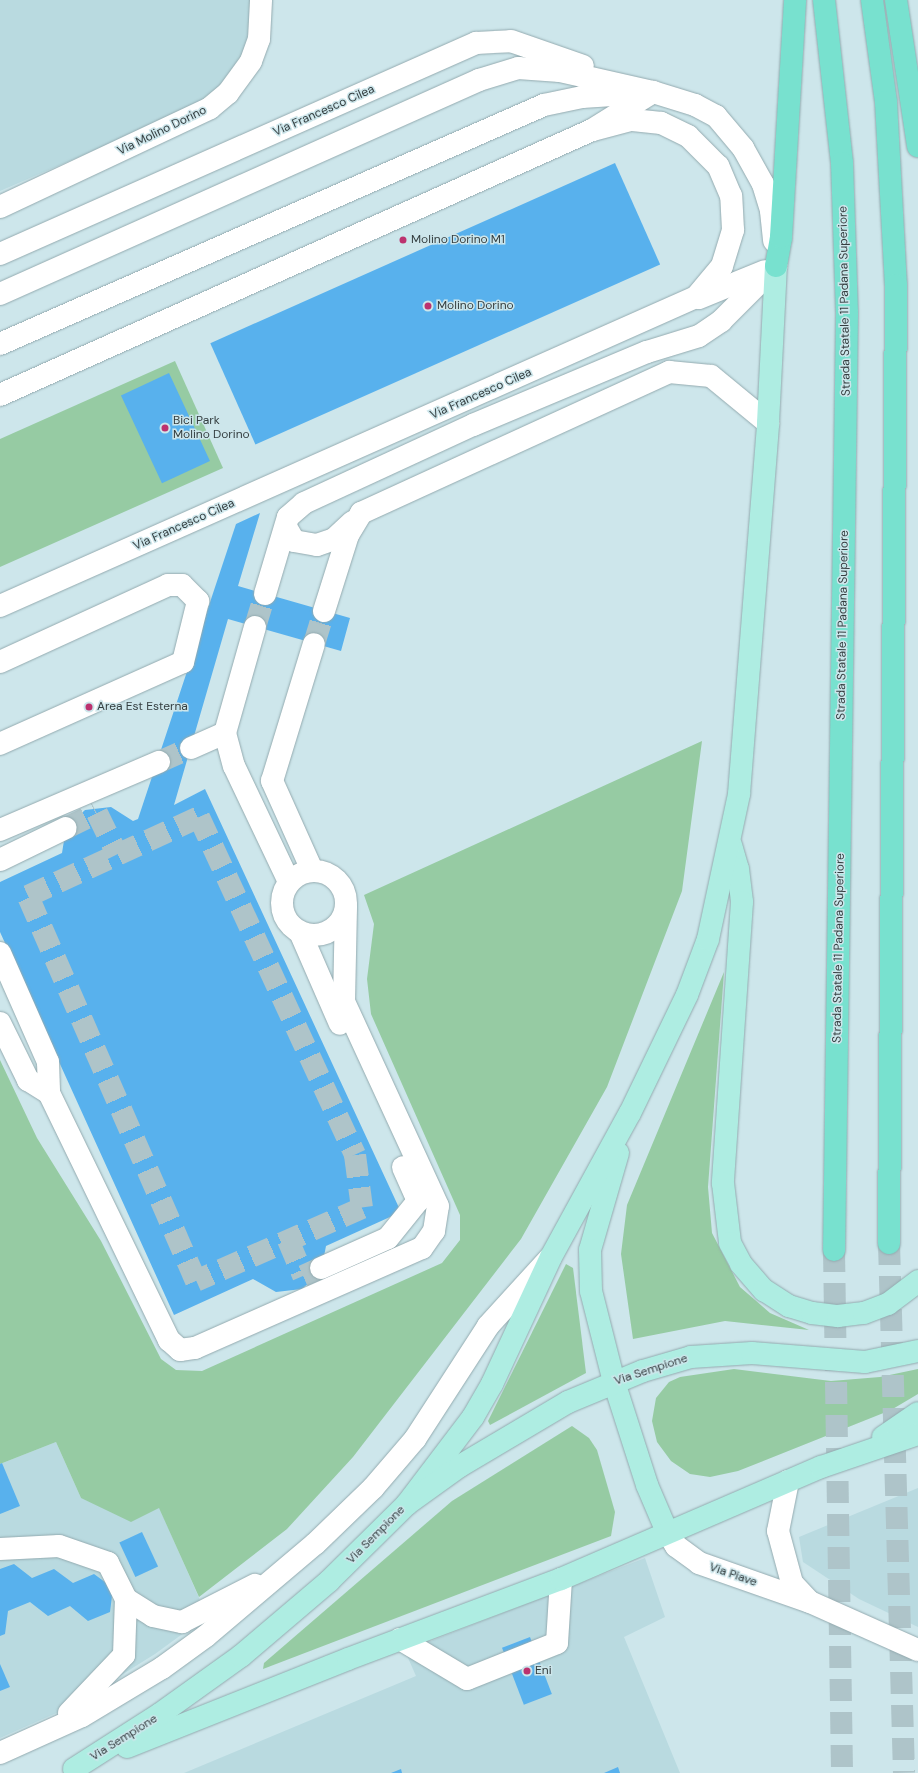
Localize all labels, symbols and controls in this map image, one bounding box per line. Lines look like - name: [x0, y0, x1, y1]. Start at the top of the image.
- street label: Via Francesco Cilea: [271, 82, 377, 140]
- street label: Via Molino Dorino: [115, 103, 209, 159]
- street label: Strada Statale 11 Padana Superiore: [836, 206, 854, 396]
- place label: Molino Dorino M1: [411, 233, 505, 247]
- marker: Molino Dorino M1: [398, 235, 408, 245]
- place label: Molino Dorino: [437, 299, 514, 313]
- marker: Molino Dorino: [422, 300, 434, 312]
- street label: Via Francesco Cilea: [428, 365, 534, 423]
- place label: Bici Park Molino Dorino: [173, 414, 250, 442]
- marker: Bici Park Molino Dorino: [160, 423, 170, 433]
- street label: Via Francesco Cilea: [131, 496, 237, 554]
- street label: Strada Statale 11 Padana Superiore: [834, 530, 852, 720]
- place label: Area Est Esterna: [97, 700, 188, 714]
- marker: Area Est Esterna: [84, 702, 94, 712]
- street label: Strada Statale 11 Padana Superiore: [830, 853, 848, 1043]
- street label: Via Sempione: [612, 1351, 690, 1389]
- street label: Via Sempione: [344, 1503, 408, 1567]
- street label: Via Piave: [707, 1560, 759, 1590]
- place label: Eni: [535, 1664, 552, 1678]
- marker: Eni: [522, 1666, 532, 1676]
- street label: Via Sempione: [88, 1712, 160, 1764]

